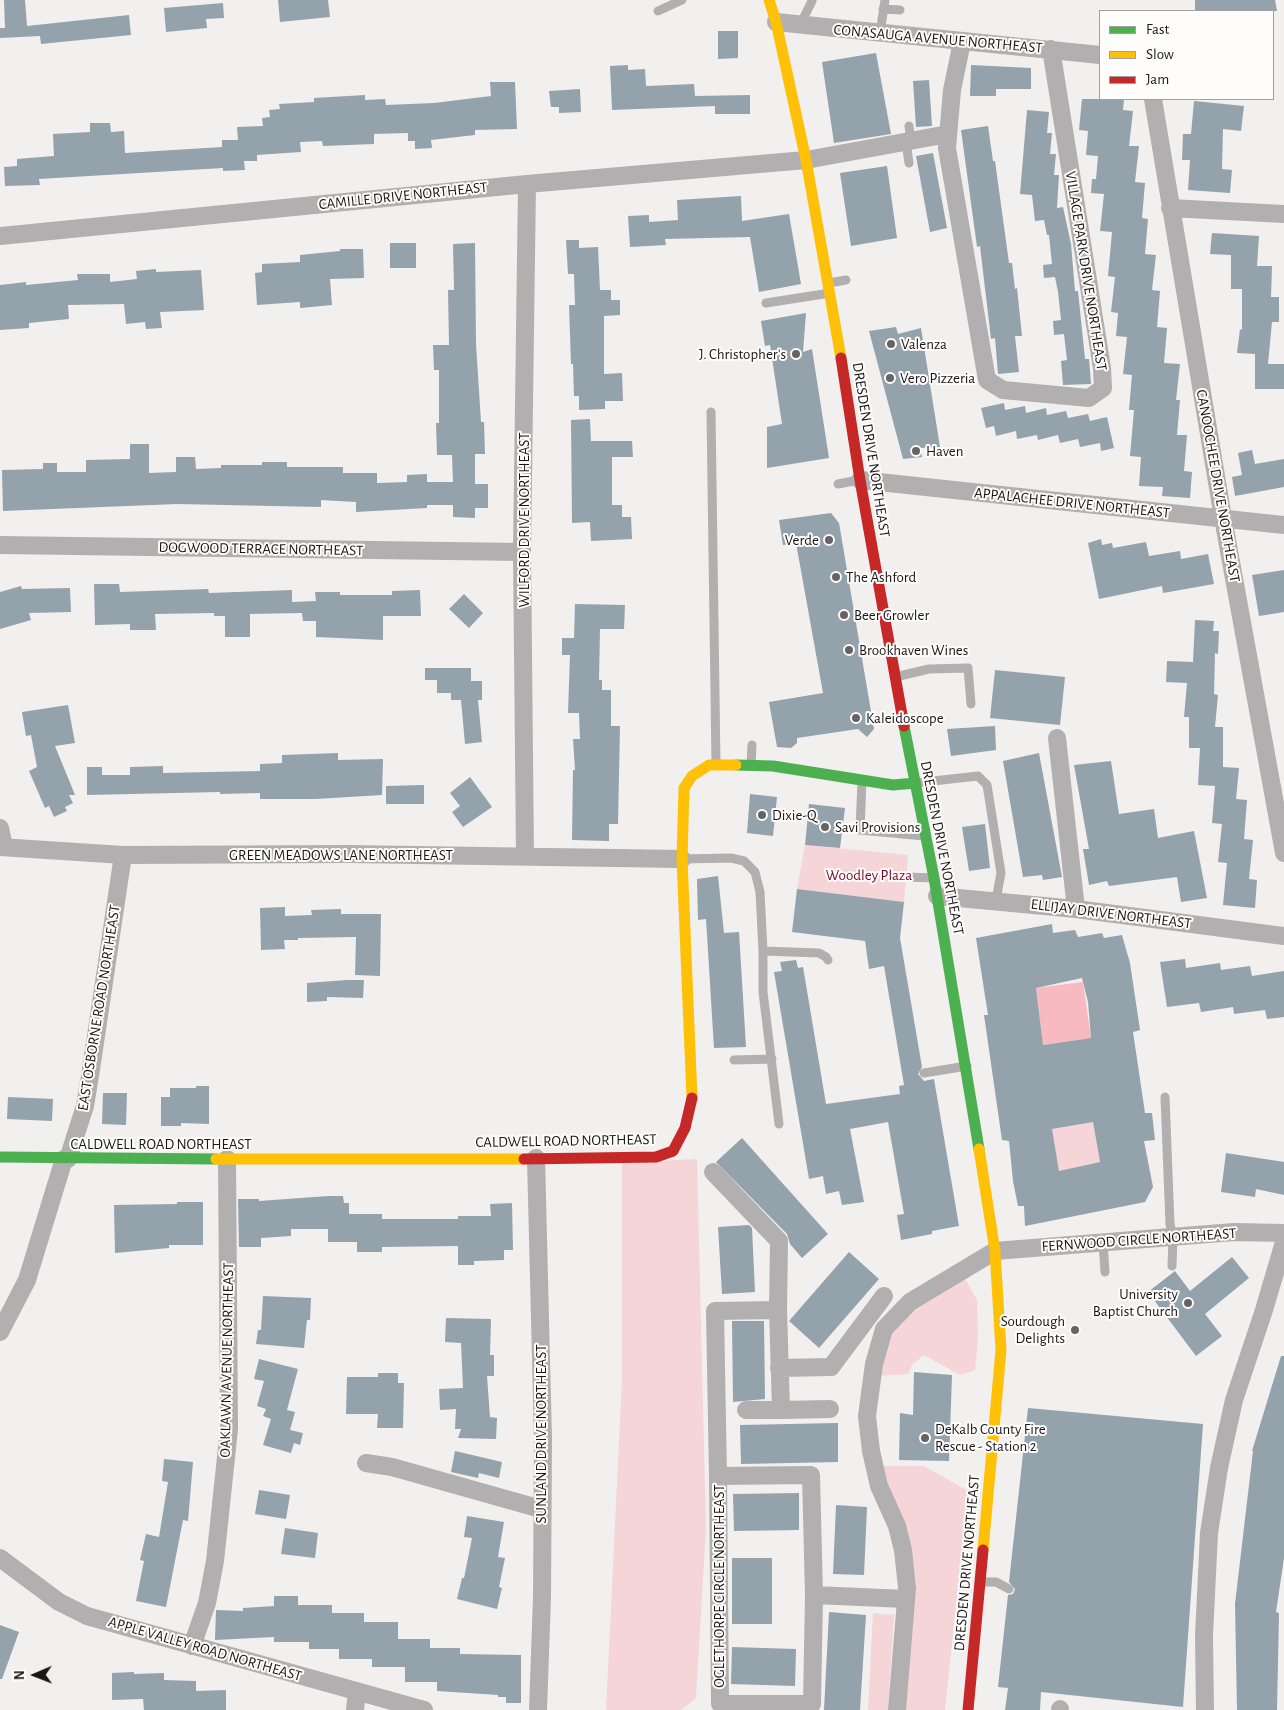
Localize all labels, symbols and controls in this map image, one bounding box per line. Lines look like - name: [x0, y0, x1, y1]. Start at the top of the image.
- legend: [1099, 10, 1274, 100]
- street label: CONASAUGA AVENUE NORTHEAST: [833, 21, 1043, 57]
- text: Fast: [1146, 22, 1169, 37]
- text: Slow: [1146, 47, 1174, 62]
- text: Jam: [1146, 72, 1169, 87]
- street label: VILLAGE PARK DRIVE NORTHEAST: [1061, 170, 1111, 372]
- street label: CAMILLE DRIVE NORTHEAST: [318, 178, 488, 214]
- place label: Valenza: [901, 335, 947, 353]
- marker: Valenza: [885, 338, 897, 350]
- place label: J. Christopher's: [699, 345, 786, 363]
- marker: J. Christopher's: [790, 348, 802, 360]
- street label: DRESDEN DRIVE NORTHEAST: [848, 361, 894, 539]
- place label: Vero Pizzeria: [900, 369, 975, 387]
- marker: Vero Pizzeria: [884, 372, 896, 384]
- street label: CANOOCHEE DRIVE NORTHEAST: [1192, 388, 1244, 584]
- street label: WILFORD DRIVE NORTHEAST: [515, 432, 533, 608]
- place label: Haven: [926, 442, 963, 460]
- marker: Haven: [910, 445, 922, 457]
- street label: APPALACHEE DRIVE NORTHEAST: [973, 484, 1171, 522]
- place label: Verde: [785, 531, 819, 549]
- marker: Verde: [823, 534, 835, 546]
- street label: DOGWOOD TERRACE NORTHEAST: [158, 538, 364, 560]
- place label: The Ashford: [846, 568, 916, 586]
- marker: The Ashford: [830, 571, 842, 583]
- place label: Beer Growler: [854, 606, 929, 624]
- marker: Beer Growler: [838, 609, 850, 621]
- place label: Brookhaven Wines: [859, 641, 968, 659]
- marker: Brookhaven Wines: [843, 644, 855, 656]
- place label: Kaleidoscope: [866, 709, 944, 727]
- marker: Kaleidoscope: [850, 712, 862, 724]
- street label: DRESDEN DRIVE NORTHEAST: [916, 759, 968, 937]
- place label: Dixie-Q: [772, 806, 817, 824]
- marker: Dixie-Q: [756, 809, 768, 821]
- place label: Savi Provisions: [835, 818, 920, 836]
- marker: Savi Provisions: [819, 821, 831, 833]
- street label: GREEN MEADOWS LANE NORTHEAST: [229, 846, 453, 864]
- park label: Woodley Plaza: [826, 866, 912, 884]
- street label: ELLIJAY DRIVE NORTHEAST: [1030, 895, 1192, 933]
- street label: EAST OSBORNE ROAD NORTHEAST: [74, 904, 124, 1112]
- street label: CALDWELL ROAD NORTHEAST: [475, 1130, 657, 1152]
- street label: CALDWELL ROAD NORTHEAST: [70, 1135, 252, 1153]
- street label: FERNWOOD CIRCLE NORTHEAST: [1041, 1224, 1237, 1256]
- street label: OAKLAWN AVENUE NORTHEAST: [216, 1262, 238, 1458]
- place label: University Baptist Church: [1093, 1285, 1178, 1320]
- marker: University Baptist Church: [1182, 1297, 1194, 1309]
- place label: Sourdough Delights: [1001, 1312, 1065, 1347]
- marker: Sourdough Delights: [1069, 1324, 1081, 1336]
- street label: SUNLAND DRIVE NORTHEAST: [532, 1345, 550, 1523]
- place label: DeKalb County Fire Rescue - Station 2: [935, 1420, 1046, 1455]
- marker: DeKalb County Fire Rescue - Station 2: [919, 1432, 931, 1444]
- street label: DRESDEN DRIVE NORTHEAST: [950, 1474, 984, 1652]
- street label: OGLETHORPE CIRCLE NORTHEAST: [710, 1484, 728, 1688]
- street label: APPLE VALLEY ROAD NORTHEAST: [106, 1613, 304, 1685]
- north arrow: [10, 1650, 60, 1700]
- text: N: [13, 1670, 27, 1680]

